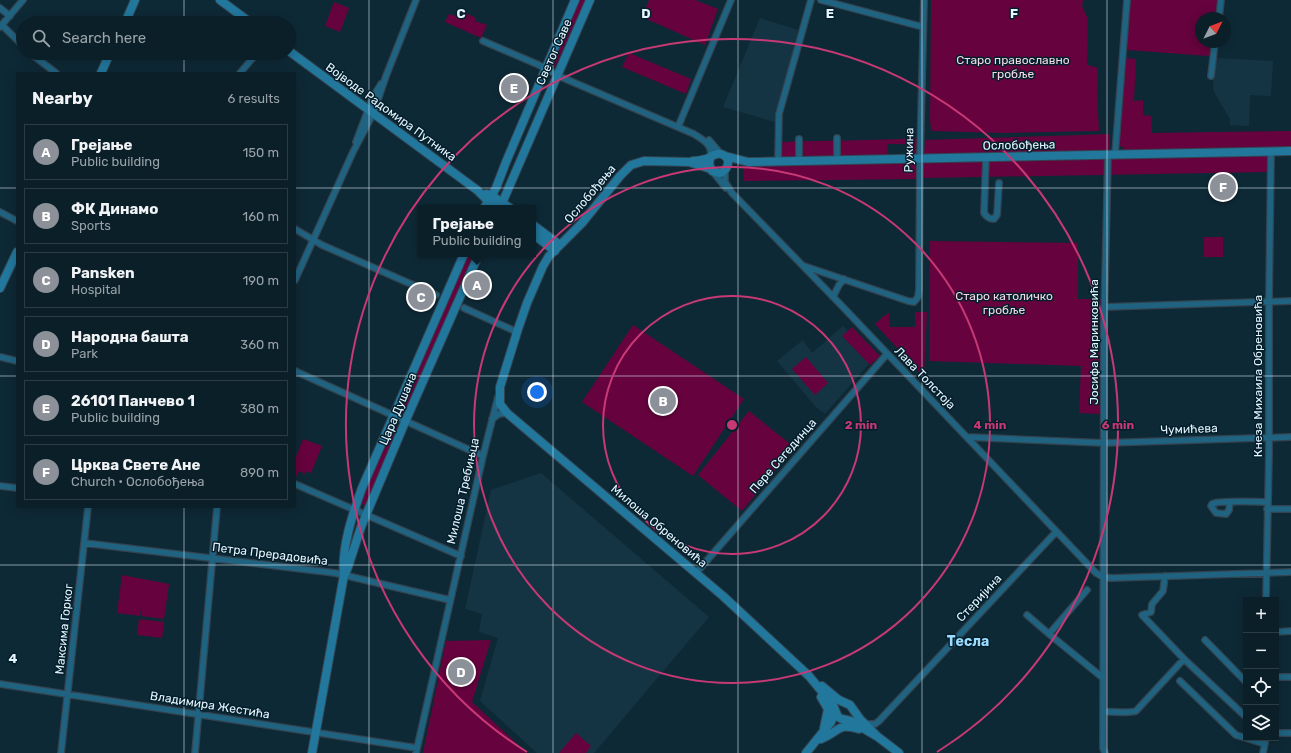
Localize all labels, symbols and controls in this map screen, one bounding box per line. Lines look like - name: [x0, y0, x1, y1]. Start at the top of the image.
- text: C: [456, 6, 466, 21]
- text: D: [641, 6, 651, 21]
- text: E: [826, 6, 834, 21]
- text: F: [1010, 6, 1018, 21]
- north arrow: [1195, 12, 1231, 48]
- search box: [16, 16, 296, 60]
- street label: Светог Саве: [533, 17, 575, 87]
- icon: search: [30, 27, 52, 49]
- text: Search here: [62, 29, 146, 47]
- park label: Старо православно гробље: [956, 53, 1070, 81]
- street label: Војводе Радомира Путника: [323, 60, 459, 164]
- pin: E: [501, 73, 527, 103]
- text: Nearby: [32, 88, 93, 108]
- text: 6 results: [228, 91, 280, 106]
- street label: Ружина: [902, 127, 916, 173]
- text: Грејање: [71, 136, 132, 154]
- street label: Ослобођења: [983, 137, 1055, 153]
- text: A: [41, 145, 51, 160]
- text: 150 m: [243, 145, 279, 160]
- text: Public building: [71, 154, 160, 169]
- street label: Ослобођења: [561, 162, 619, 226]
- pin: F: [1210, 172, 1236, 202]
- text: ФК Динамо: [71, 200, 158, 218]
- popup: [418, 205, 536, 257]
- text: B: [41, 209, 51, 224]
- text: 160 m: [243, 209, 279, 224]
- text: Грејање: [433, 215, 494, 233]
- text: Sports: [71, 218, 111, 233]
- text: Public building: [433, 233, 521, 248]
- text: Pansken: [71, 264, 135, 282]
- pin: A: [464, 270, 490, 300]
- text: C: [41, 273, 51, 288]
- text: 190 m: [243, 273, 279, 288]
- street label: Јосифа Маринковића: [1087, 279, 1101, 405]
- text: Hospital: [71, 282, 121, 297]
- pin: C: [408, 282, 434, 312]
- park label: Старо католичко гробље: [955, 289, 1053, 317]
- street label: Кнеза Михаила Обреновића: [1251, 295, 1265, 457]
- text: Народна башта: [71, 328, 189, 346]
- text: D: [41, 337, 51, 352]
- text: 360 m: [240, 337, 279, 352]
- street label: Лава Толстоја: [892, 344, 958, 412]
- text: Park: [71, 346, 98, 361]
- street label: Цара Душана: [376, 371, 420, 447]
- your location: [527, 382, 547, 402]
- pin: B: [650, 386, 676, 416]
- text: 26101 Панчево 1: [71, 392, 195, 410]
- text: E: [42, 401, 50, 416]
- text: 380 m: [240, 401, 279, 416]
- text: Public building: [71, 410, 160, 425]
- street label: Пере Сегединца: [747, 416, 819, 496]
- centre of rings: [725, 418, 739, 432]
- text: 2 min: [845, 418, 878, 432]
- text: 4 min: [974, 418, 1007, 432]
- text: 6 min: [1102, 418, 1135, 432]
- street label: Чумићева: [1160, 421, 1218, 437]
- street label: Милоша Требињца: [444, 437, 482, 545]
- text: Црква Свете Ане: [71, 456, 200, 474]
- text: F: [42, 465, 50, 480]
- text: 890 m: [240, 465, 279, 480]
- text: Church · Ослобођења: [71, 474, 204, 489]
- street label: Милоша Обреновића: [608, 482, 710, 570]
- street label: Петра Прерадовића: [211, 540, 329, 568]
- street label: Стеријина: [954, 571, 1004, 625]
- street label: Максима Горког: [52, 582, 76, 675]
- map controls: [1243, 597, 1279, 741]
- button: +: [1243, 597, 1279, 633]
- district label: Тесла: [947, 633, 989, 650]
- button: −: [1243, 633, 1279, 669]
- text: 4: [9, 651, 18, 666]
- pin: D: [448, 657, 474, 687]
- button: locate: [1243, 669, 1279, 705]
- street label: Владимира Жестића: [149, 689, 271, 721]
- button: layers: [1243, 705, 1279, 741]

